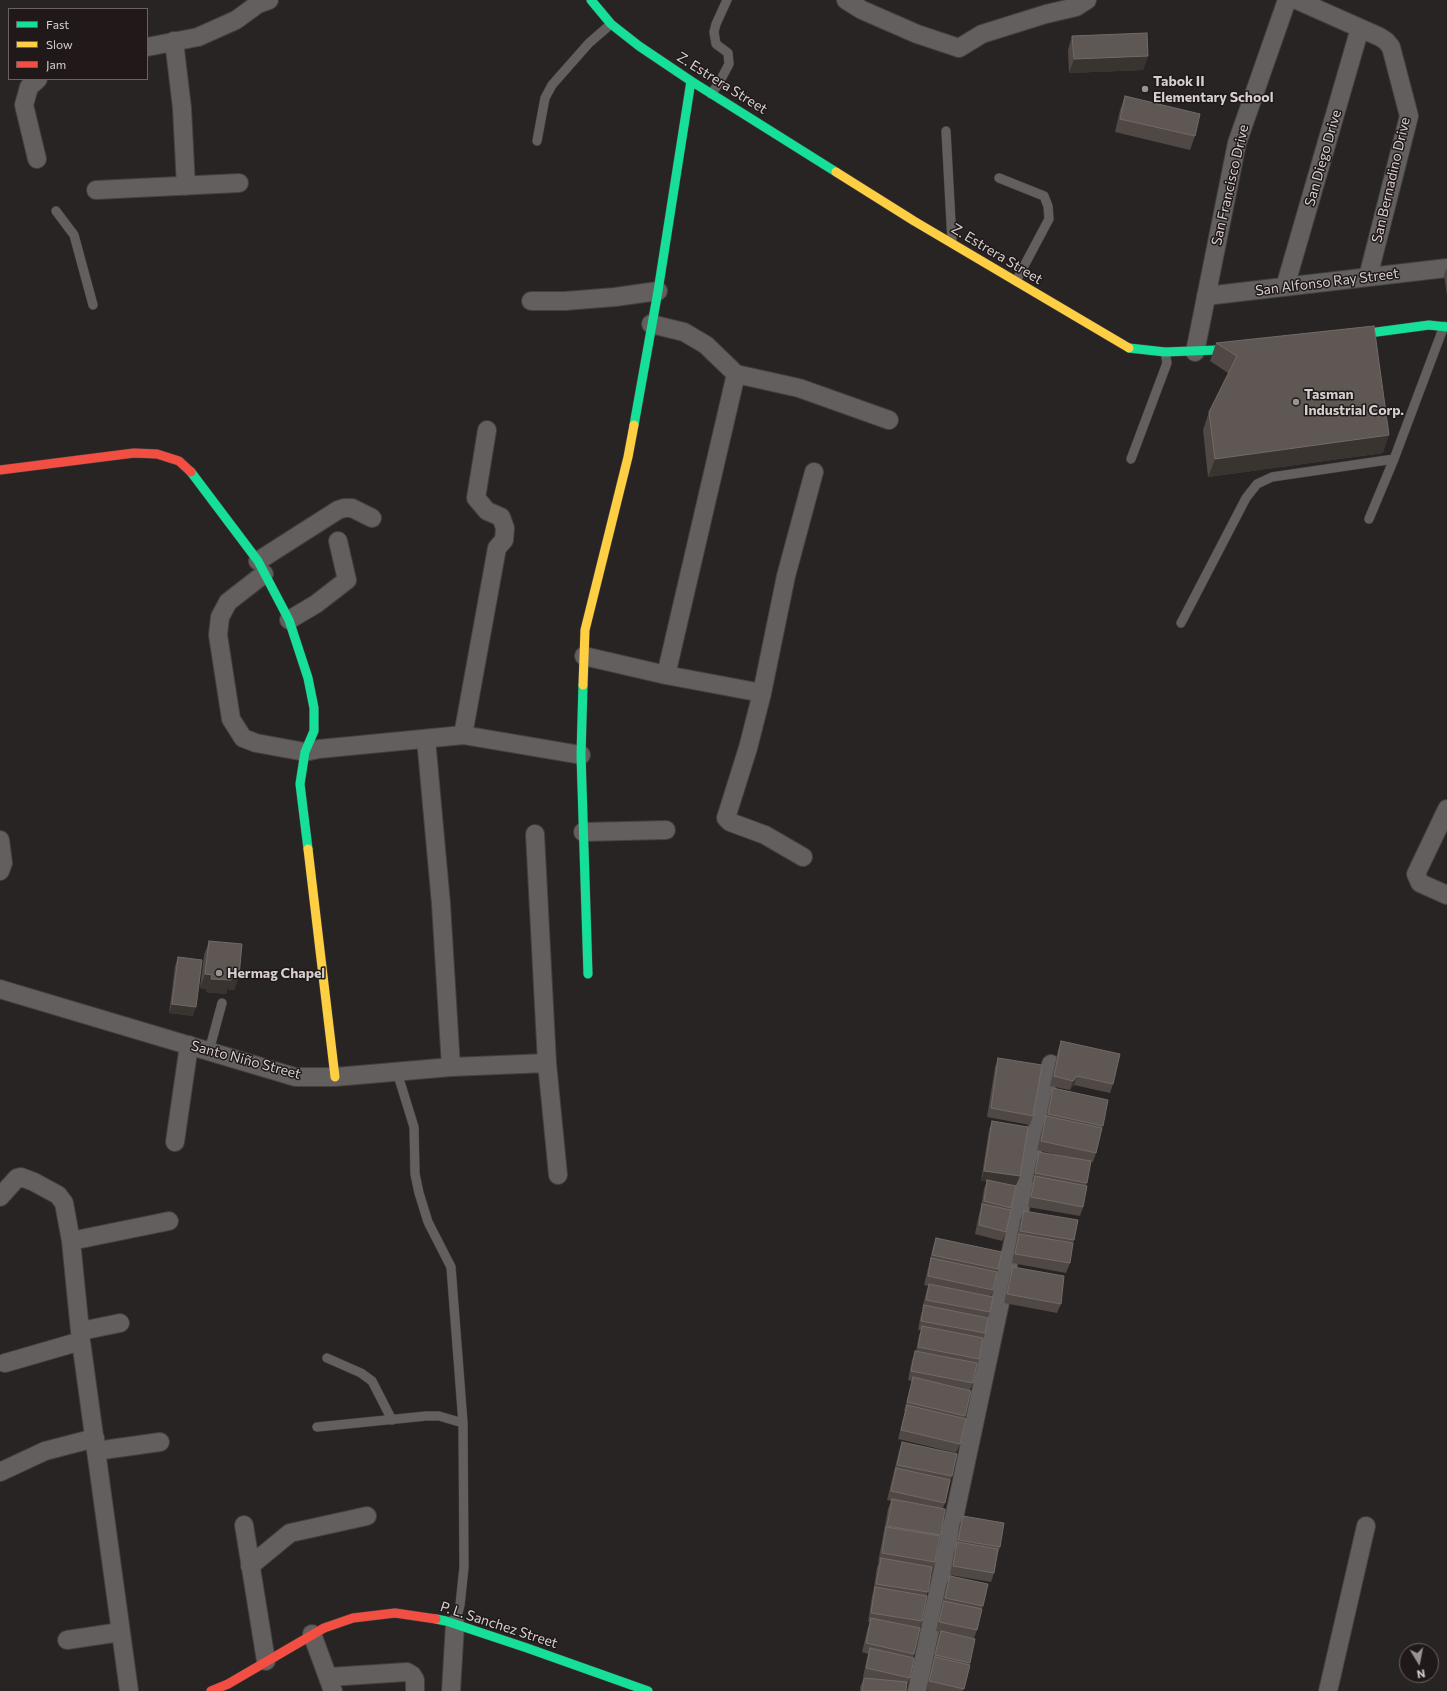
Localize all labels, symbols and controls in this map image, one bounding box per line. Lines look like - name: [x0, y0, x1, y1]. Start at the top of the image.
- legend: [8, 8, 148, 80]
- text: Fast: [46, 17, 69, 31]
- text: Slow: [46, 37, 73, 51]
- street label: Z. Estrera Street: [674, 48, 770, 118]
- text: Jam: [46, 57, 66, 71]
- place label: Tabok II Elementary School: [1153, 73, 1273, 106]
- marker: Tabok II Elementary School: [1140, 84, 1150, 94]
- street label: San Diego Drive: [1301, 108, 1345, 208]
- street label: San Bernadino Drive: [1368, 116, 1414, 244]
- street label: San Francisco Drive: [1208, 123, 1252, 247]
- street label: Z. Estrera Street: [948, 220, 1046, 288]
- street label: San Alfonso Ray Street: [1254, 265, 1400, 299]
- place label: Tasman Industrial Corp.: [1304, 386, 1404, 418]
- marker: Tasman Industrial Corp.: [1291, 397, 1301, 407]
- place label: Hermag Chapel: [227, 965, 325, 981]
- marker: Hermag Chapel: [214, 968, 224, 978]
- street label: Santo Niño Street: [189, 1037, 303, 1083]
- street label: P. L. Sanchez Street: [438, 1598, 560, 1652]
- north arrow: [1399, 1643, 1439, 1683]
- text: N: [1416, 1667, 1426, 1681]

